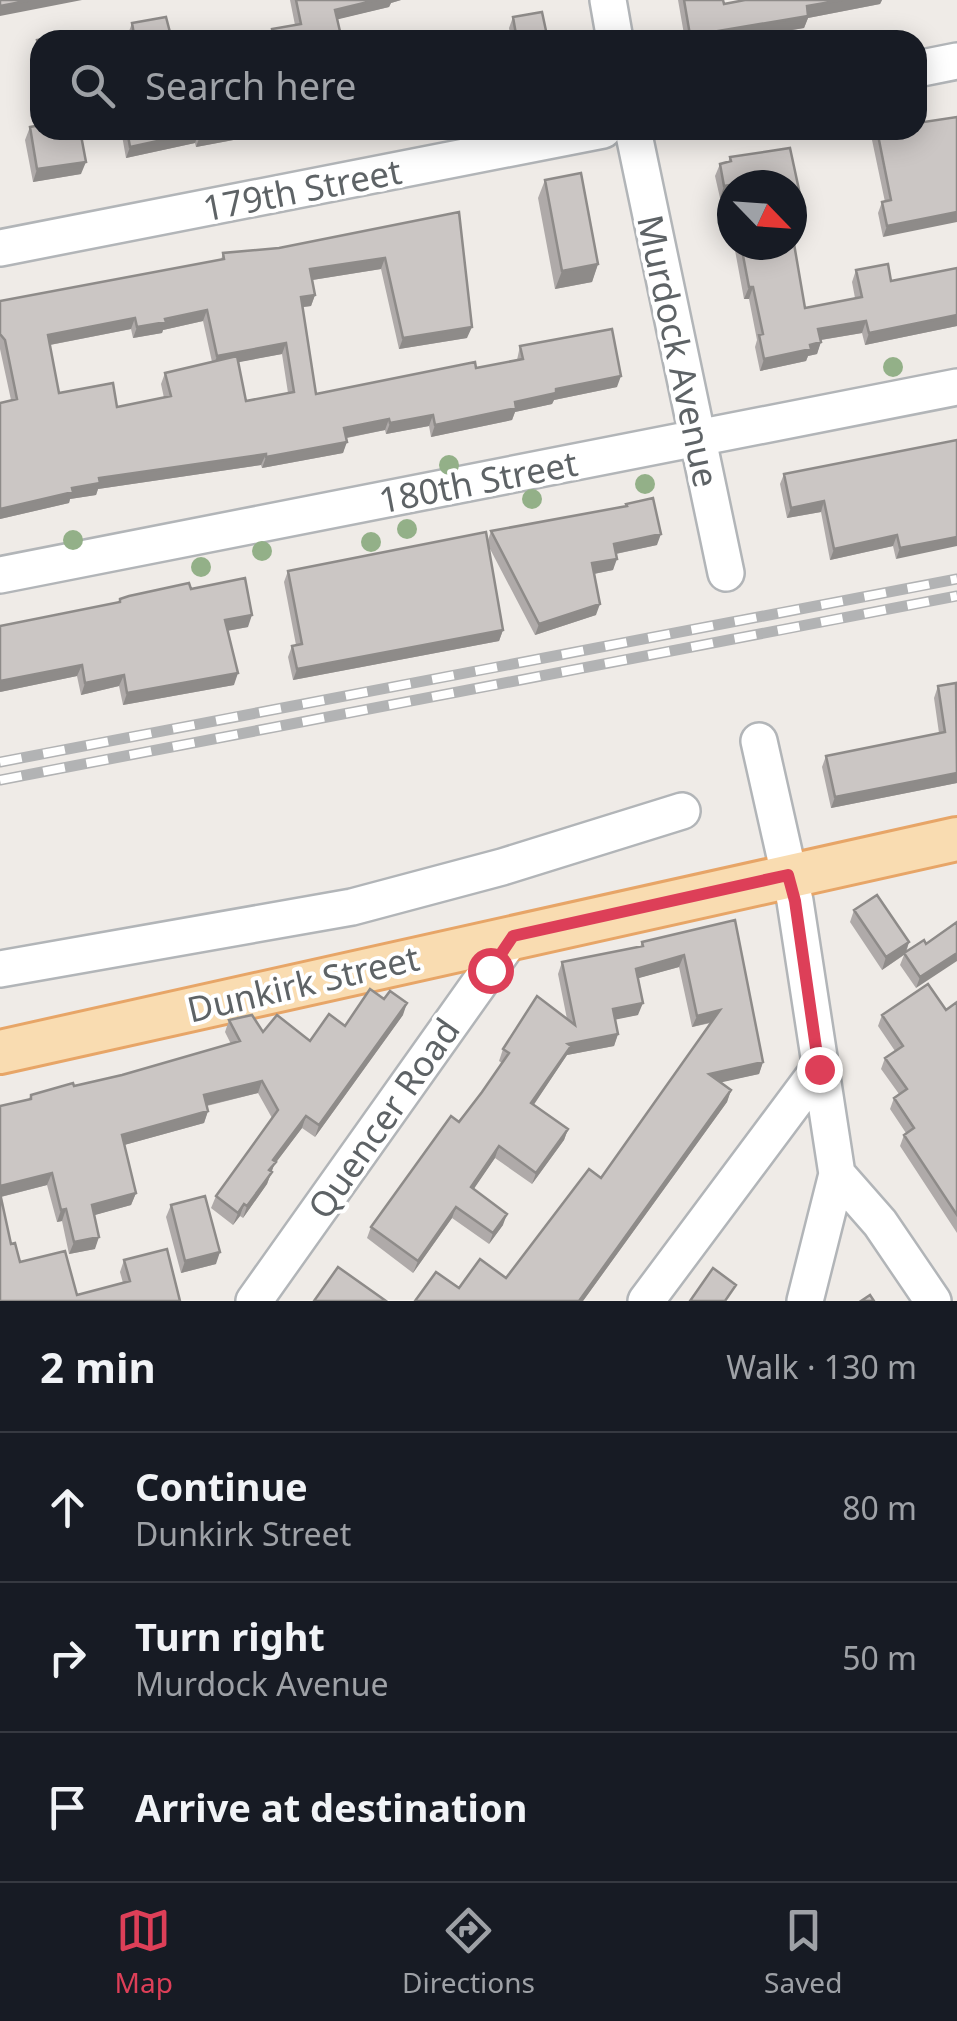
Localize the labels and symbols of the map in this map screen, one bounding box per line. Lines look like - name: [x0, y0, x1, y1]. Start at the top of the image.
- street label: 179th Street: [199, 147, 405, 231]
- north arrow: [717, 170, 807, 260]
- street label: Murdock Avenue: [627, 210, 731, 492]
- street label: 180th Street: [375, 439, 581, 523]
- street label: Dunkirk Street: [182, 934, 424, 1032]
- route start: [468, 948, 514, 994]
- street label: Quencer Road: [296, 1008, 470, 1228]
- route end: [797, 1047, 843, 1093]

